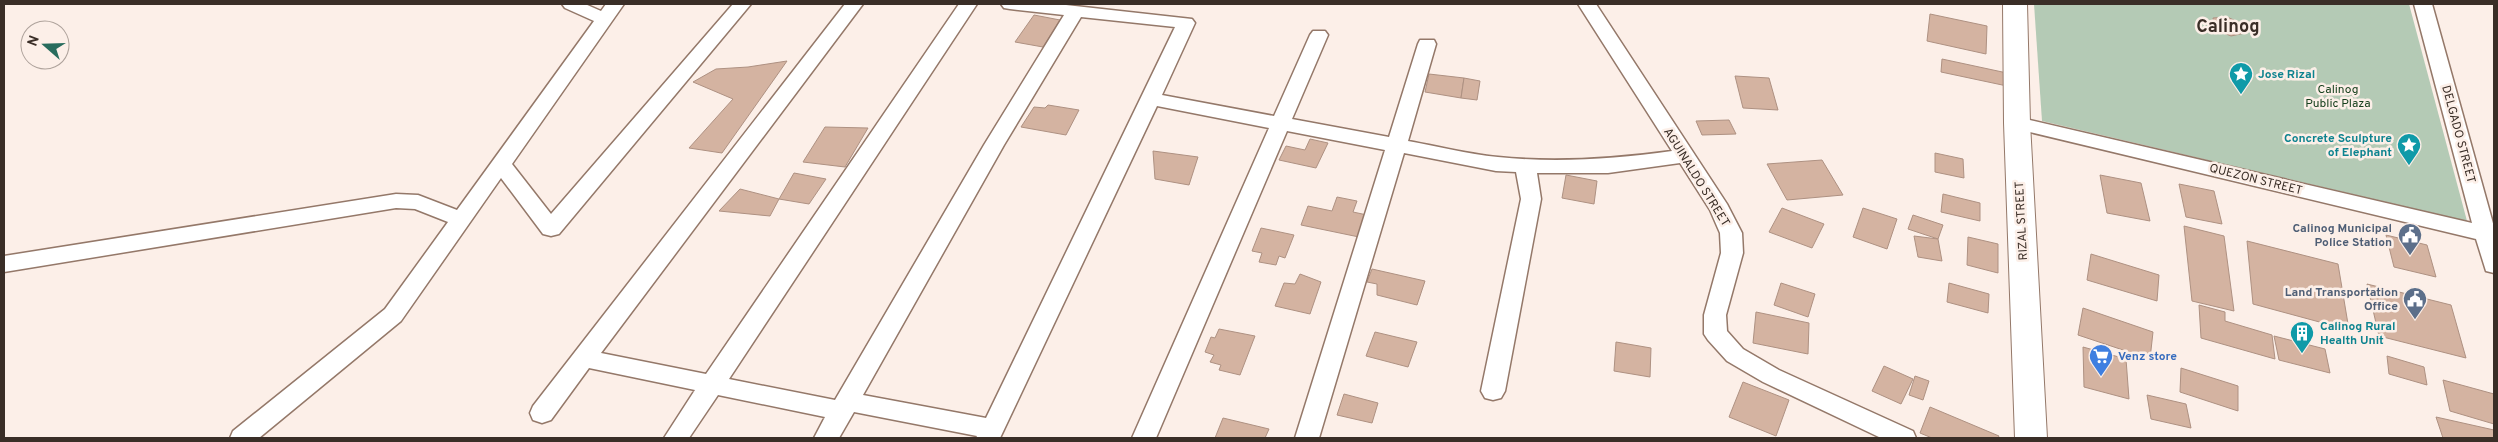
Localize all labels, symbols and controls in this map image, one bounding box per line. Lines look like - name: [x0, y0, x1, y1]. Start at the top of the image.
- district label: Calinog: [2196, 16, 2260, 39]
- north arrow: [20, 20, 70, 70]
- text: N: [24, 33, 44, 49]
- place icon: Jose Rizal: [2228, 61, 2254, 95]
- place label: Jose Rizal: [2258, 67, 2315, 83]
- park label: Calinog Public Plaza: [2305, 82, 2371, 112]
- street label: DELGADO STREET: [2437, 84, 2479, 185]
- street label: AGUINALDO STREET: [1659, 125, 1733, 230]
- place label: Concrete Sculpture of Elephant: [2284, 131, 2392, 161]
- place icon: Concrete Sculpture of Elephant: [2396, 132, 2422, 166]
- street label: QUEZON STREET: [2208, 161, 2304, 199]
- street label: RIZAL STREET: [2012, 181, 2032, 261]
- place label: Calinog Municipal Police Station: [2292, 221, 2392, 251]
- public building icon: Calinog Municipal Police Station: [2397, 222, 2423, 256]
- place label: Land Transportation Office: [2285, 285, 2398, 315]
- public building icon: Land Transportation Office: [2402, 286, 2428, 320]
- place label: Calinog Rural Health Unit: [2320, 319, 2395, 349]
- building icon: Calinog Rural Health Unit: [2289, 320, 2315, 354]
- supermarket icon: Venz store: [2088, 343, 2114, 377]
- place label: Venz store: [2118, 349, 2177, 365]

